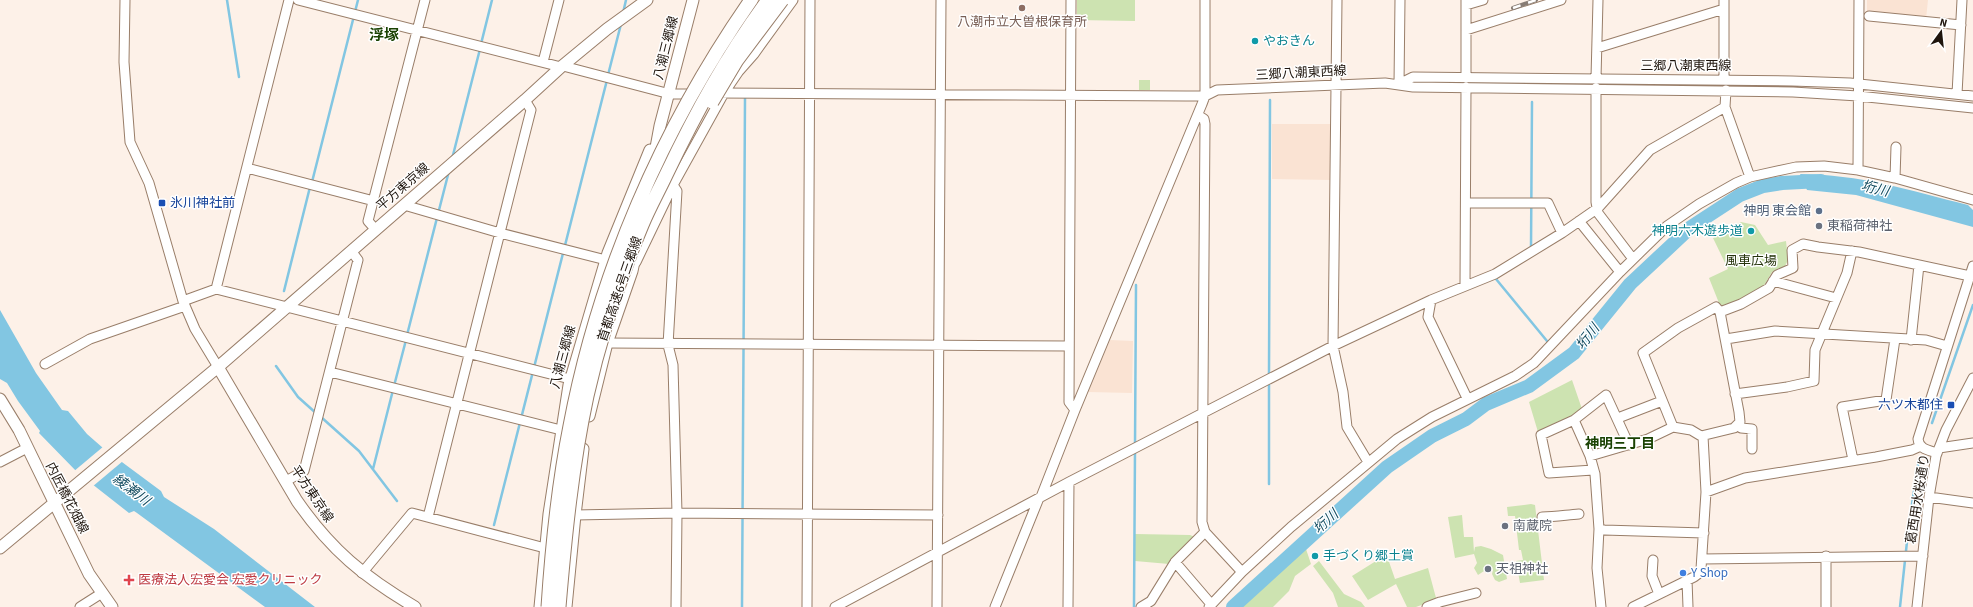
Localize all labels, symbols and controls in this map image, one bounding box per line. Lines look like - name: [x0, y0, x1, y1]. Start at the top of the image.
- marker: 八潮市立大曽根保育所: [1017, 3, 1027, 13]
- north arrow: [1921, 12, 1961, 52]
- place label: 八潮市立大曽根保育所: [957, 13, 1087, 31]
- street label: 八潮三郷線: [649, 14, 683, 82]
- text: N: [1938, 15, 1949, 31]
- district label: 浮塚: [369, 25, 399, 46]
- place label: やおきん: [1263, 32, 1315, 50]
- marker: やおきん: [1250, 36, 1260, 46]
- street label: 三郷八潮東西線: [1640, 57, 1732, 75]
- street label: 三郷八潮東西線: [1255, 62, 1347, 84]
- street label: 平方東京線: [373, 159, 433, 215]
- water label: 垳川: [1859, 176, 1893, 202]
- place label: 氷川神社前: [170, 194, 235, 212]
- marker: 氷川神社前: [157, 198, 167, 208]
- place label: 神明 東会館: [1743, 202, 1811, 220]
- marker: 神明 東会館: [1814, 206, 1824, 216]
- place label: 東稲荷神社: [1827, 217, 1892, 235]
- marker: 東稲荷神社: [1814, 221, 1824, 231]
- place label: 神明六木遊歩道: [1652, 222, 1743, 240]
- marker: 神明六木遊歩道: [1746, 226, 1756, 236]
- street label: 首都高速6号三郷線: [594, 234, 646, 344]
- park label: 風車広場: [1725, 252, 1777, 270]
- water label: 垳川: [1571, 318, 1606, 354]
- street label: 八潮三郷線: [546, 323, 580, 391]
- place label: 六ツ木都住: [1878, 396, 1943, 414]
- marker: 六ツ木都住: [1946, 400, 1956, 410]
- district label: 神明三丁目: [1585, 434, 1655, 454]
- street label: 葛西用水桜通り: [1902, 453, 1934, 545]
- street label: 内匠橋花畑線: [41, 459, 93, 537]
- street label: 平方東京線: [286, 462, 338, 526]
- water label: 綾瀬川: [108, 469, 155, 512]
- water label: 垳川: [1309, 504, 1345, 539]
- place label: 南蔵院: [1513, 517, 1552, 535]
- marker: 南蔵院: [1500, 521, 1510, 531]
- place label: 手づくり郷土賞: [1323, 547, 1414, 565]
- marker: 手づくり郷土賞: [1310, 551, 1320, 561]
- place label: 天祖神社: [1496, 560, 1548, 578]
- marker: 天祖神社: [1483, 564, 1493, 574]
- place label: Y Shop: [1690, 564, 1728, 582]
- marker: Y Shop: [1678, 568, 1688, 578]
- place label: 医療法人宏愛会 宏愛クリニック: [138, 571, 323, 589]
- marker: 医療法人宏愛会 宏愛クリニック: [123, 574, 135, 586]

